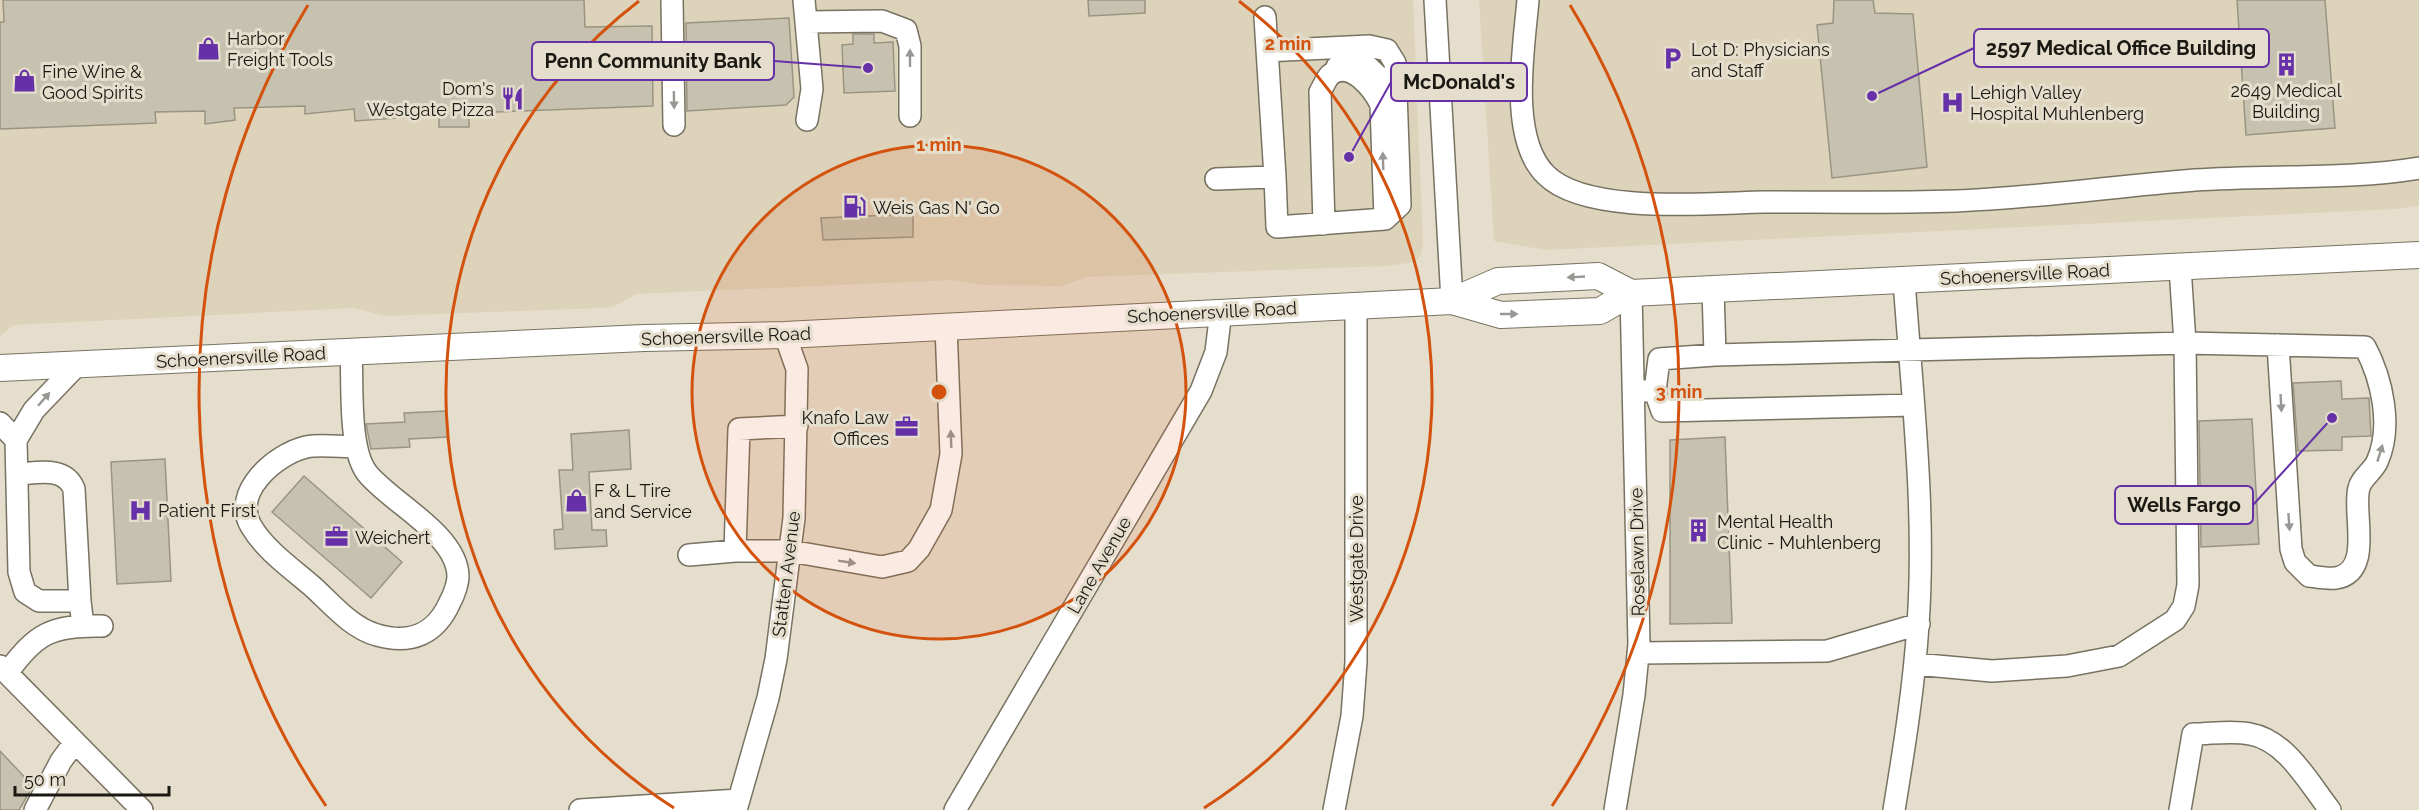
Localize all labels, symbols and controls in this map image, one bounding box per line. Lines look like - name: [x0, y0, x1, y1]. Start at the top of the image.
- place label: Harbor Freight Tools: [227, 28, 333, 70]
- callout: 2597 Medical Office Building: [1974, 29, 2269, 67]
- text: 2 min: [1265, 33, 1311, 54]
- shop icon: Harbor Freight Tools: [196, 35, 222, 61]
- text: 2597 Medical Office Building: [1986, 36, 2256, 60]
- place label: Lot D: Physicians and Staff: [1691, 39, 1830, 81]
- callout: Penn Community Bank: [532, 42, 774, 80]
- parking icon: Lot D: Physicians and Staff: [1660, 46, 1686, 72]
- one-way arrow: [905, 48, 915, 67]
- text: Penn Community Bank: [544, 49, 762, 73]
- building icon: 2649 Medical Building: [2273, 51, 2299, 77]
- place label: Fine Wine & Good Spirits: [42, 61, 143, 103]
- callout: McDonald's: [1391, 63, 1527, 101]
- shop icon: Fine Wine & Good Spirits: [11, 68, 37, 94]
- text: McDonald's: [1403, 70, 1515, 94]
- place label: Dom's Westgate Pizza: [367, 78, 494, 120]
- place label: 2649 Medical Building: [2230, 80, 2342, 122]
- place label: Lehigh Valley Hospital Muhlenberg: [1970, 82, 2144, 124]
- restaurant icon: Dom's Westgate Pizza: [499, 85, 525, 111]
- hospital icon: Lehigh Valley Hospital Muhlenberg: [1939, 89, 1965, 115]
- one-way arrow: [669, 91, 679, 110]
- text: 1 min: [916, 134, 962, 155]
- one-way arrow: [1379, 151, 1388, 170]
- fuel station icon: Weis Gas N' Go: [842, 194, 868, 220]
- place label: Weis Gas N' Go: [873, 197, 1000, 218]
- street label: Schoenersville Road: [1940, 259, 2110, 289]
- one-way arrow: [1567, 273, 1586, 282]
- street label: Schoenersville Road: [1127, 297, 1297, 327]
- one-way arrow: [1499, 310, 1518, 319]
- street label: Schoenersville Road: [641, 323, 811, 349]
- street label: Schoenersville Road: [156, 342, 326, 372]
- text: 3 min: [1656, 381, 1702, 402]
- centre of rings: [929, 382, 949, 402]
- one-way arrow: [37, 391, 50, 407]
- one-way arrow: [2277, 394, 2286, 413]
- place label: Knafo Law Offices: [802, 407, 889, 449]
- office icon: Knafo Law Offices: [894, 414, 920, 440]
- one-way arrow: [946, 429, 956, 448]
- one-way arrow: [2376, 444, 2385, 462]
- place label: F & L Tire and Service: [594, 480, 692, 522]
- callout: Wells Fargo: [2115, 486, 2253, 524]
- shop icon: F & L Tire and Service: [563, 487, 589, 513]
- street label: Roselawn Drive: [1625, 487, 1649, 616]
- text: Wells Fargo: [2127, 493, 2241, 517]
- street label: Westgate Drive: [1346, 495, 1367, 623]
- hospital icon: Patient First: [127, 497, 153, 523]
- place label: Patient First: [158, 500, 256, 521]
- street label: Statten Avenue: [768, 509, 804, 638]
- place label: Mental Health Clinic - Muhlenberg: [1717, 511, 1881, 553]
- street label: Lane Avenue: [1063, 512, 1135, 617]
- one-way arrow: [2284, 512, 2294, 531]
- building icon: Mental Health Clinic - Muhlenberg: [1686, 518, 1712, 544]
- office icon: Weichert: [324, 524, 350, 550]
- place label: Weichert: [355, 527, 430, 548]
- one-way arrow: [838, 558, 857, 567]
- scale bar: [15, 759, 170, 797]
- text: 50 m: [24, 769, 66, 790]

